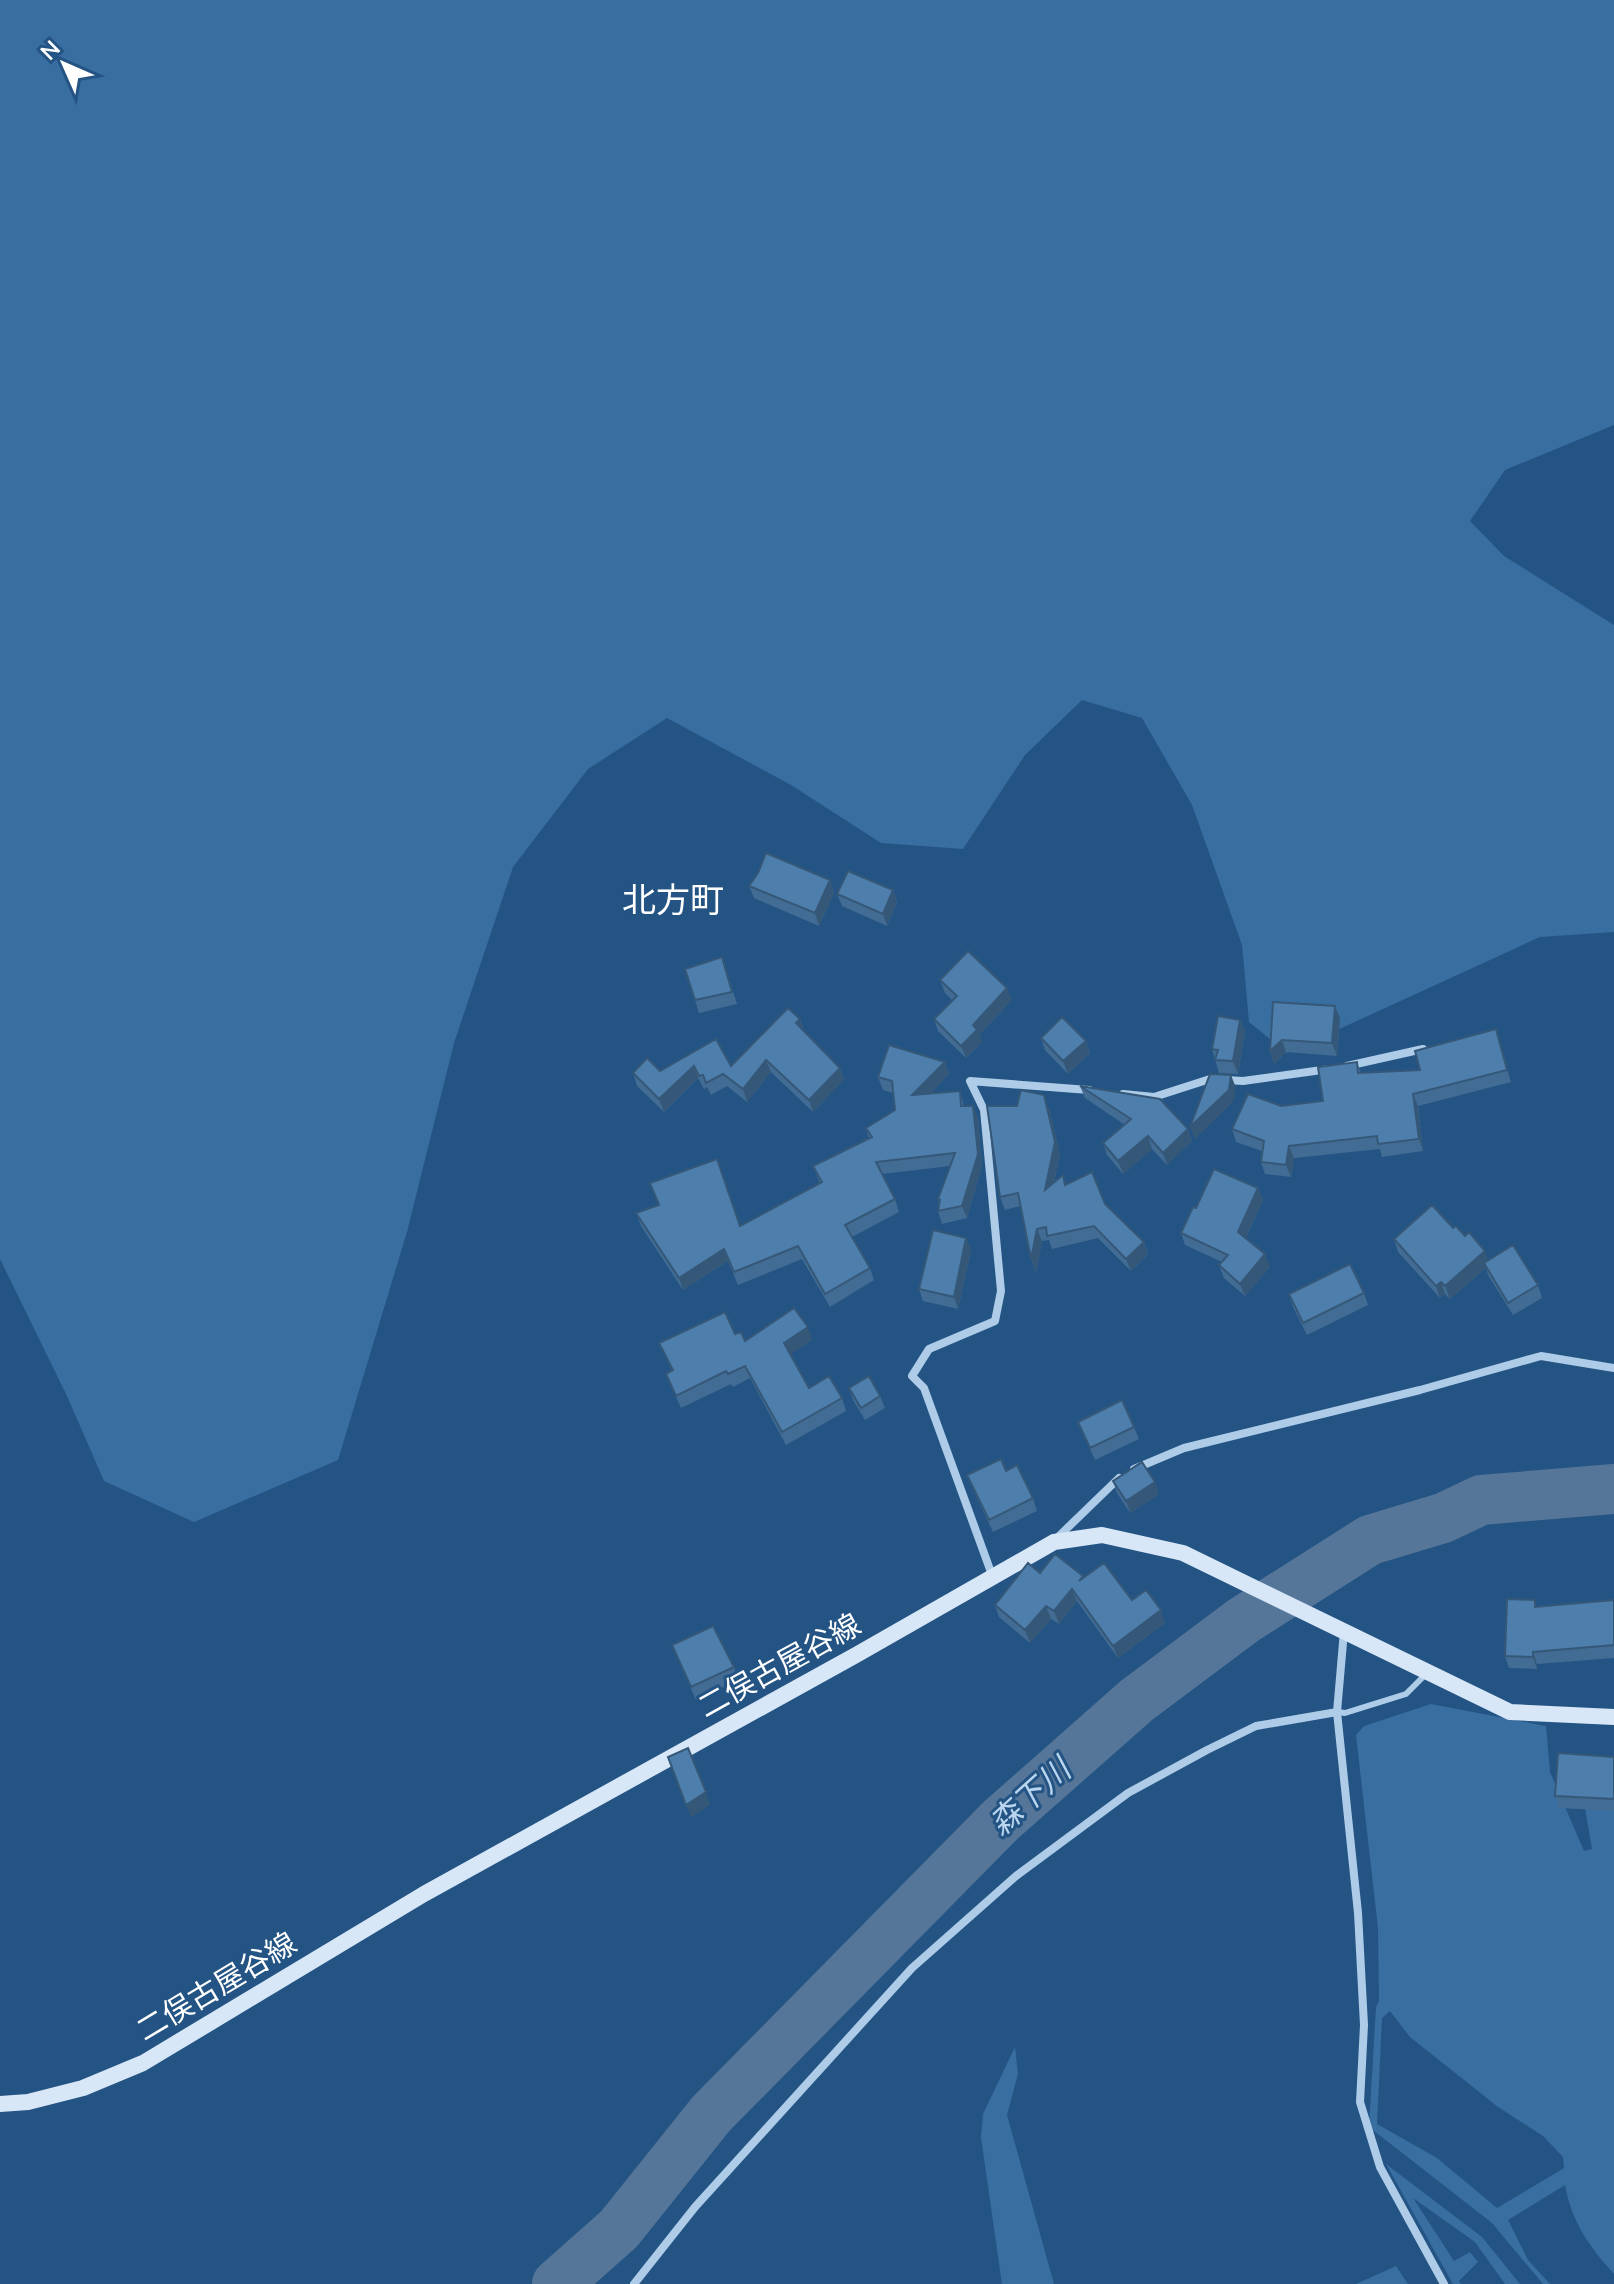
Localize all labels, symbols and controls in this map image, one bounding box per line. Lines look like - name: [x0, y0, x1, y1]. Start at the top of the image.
- north arrow: [24, 24, 104, 104]
- text: N: [34, 34, 66, 66]
- district label: 北方町: [622, 878, 724, 921]
- street label: 二俣古屋谷線: [691, 1605, 867, 1725]
- water label: 森下川: [980, 1747, 1080, 1843]
- street label: 二俣古屋谷線: [129, 1923, 303, 2049]

